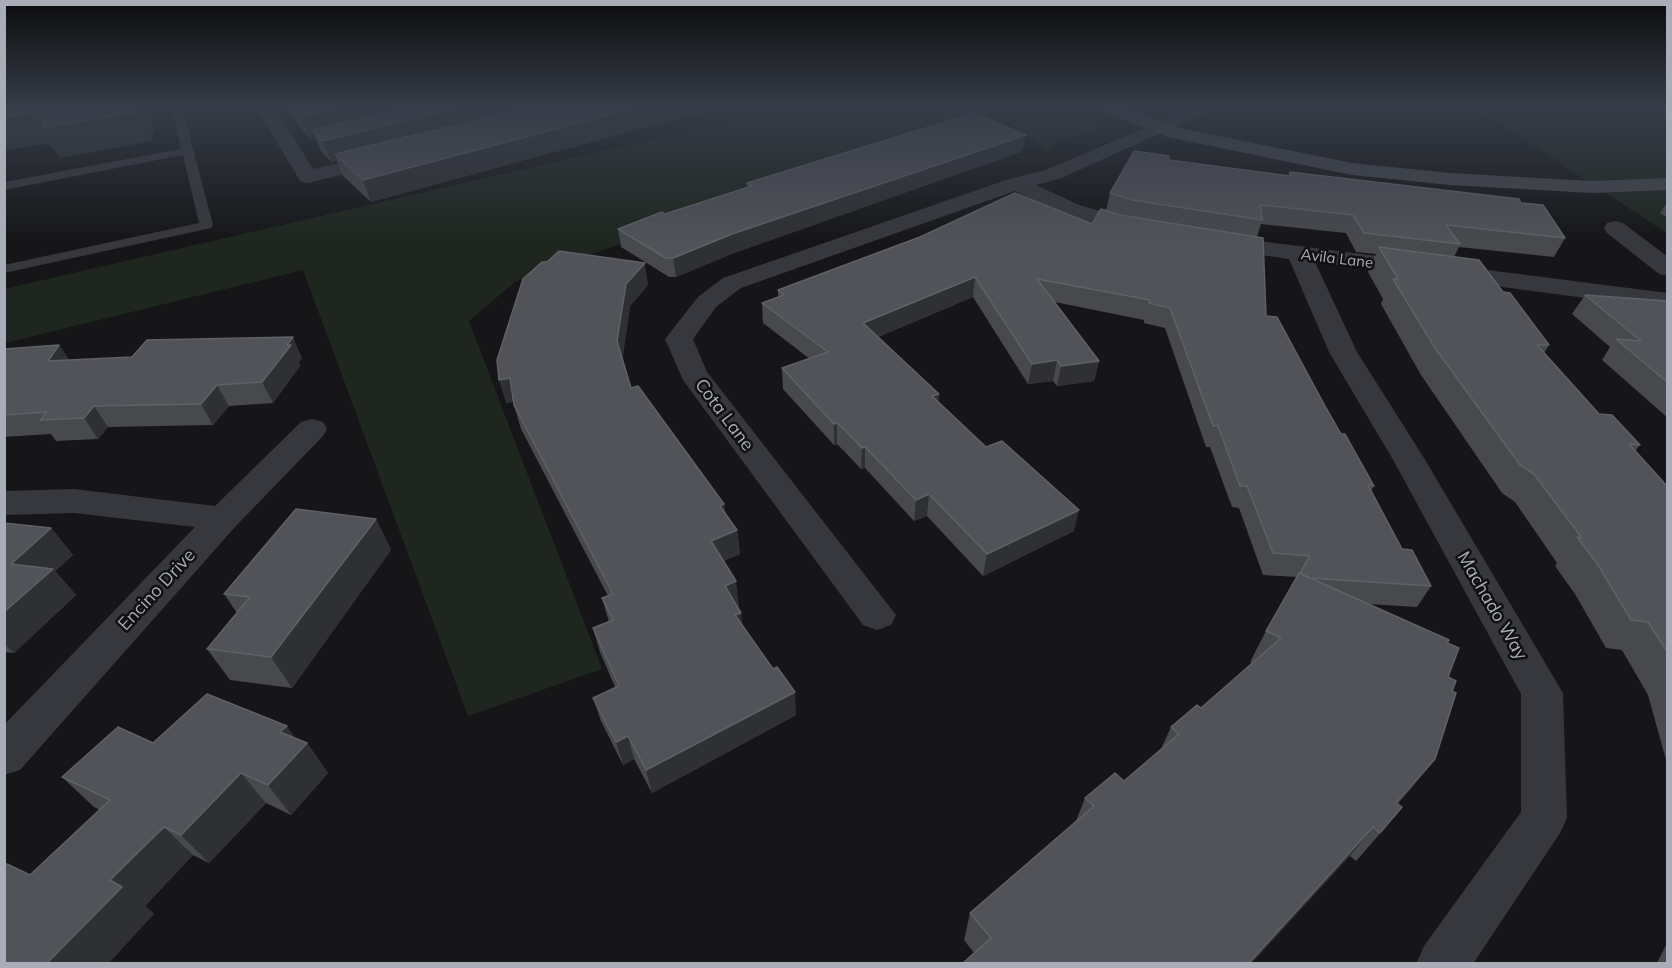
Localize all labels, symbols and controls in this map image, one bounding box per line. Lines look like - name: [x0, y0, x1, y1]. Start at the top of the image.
- street label: Avila Lane: [1300, 246, 1374, 272]
- street label: Cota Lane: [690, 375, 758, 455]
- street label: Encino Drive: [114, 545, 200, 635]
- street label: Machado Way: [1452, 548, 1532, 664]

